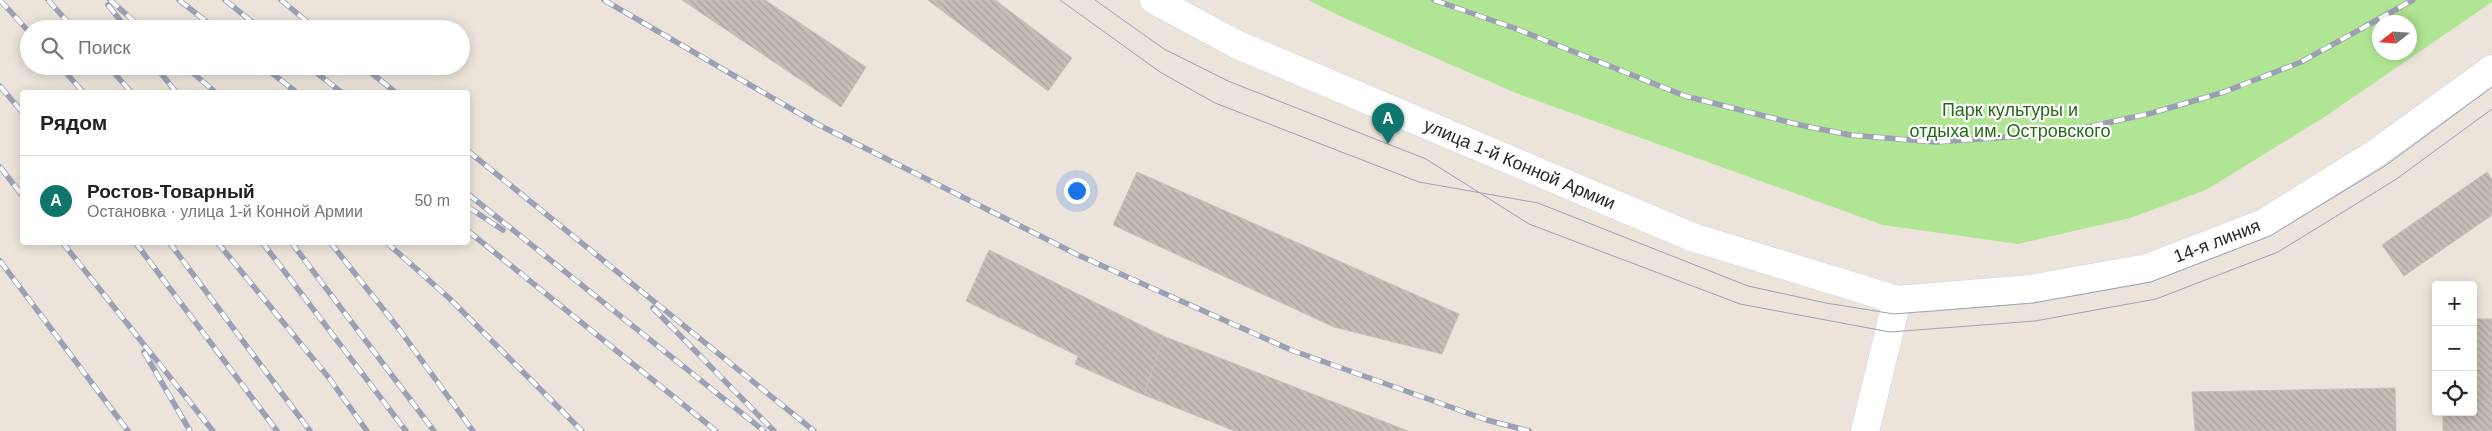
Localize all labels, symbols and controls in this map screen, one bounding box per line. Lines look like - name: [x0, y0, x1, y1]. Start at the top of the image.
- north arrow: [2372, 15, 2417, 60]
- search box: [20, 20, 470, 75]
- icon: search: [38, 34, 66, 62]
- text: Поиск: [78, 37, 131, 58]
- park label: Парк культуры и отдыха им. Островского: [1910, 100, 2110, 141]
- pin: A: [1372, 103, 1404, 144]
- text: Рядом: [40, 111, 107, 134]
- street label: улица 1-й Конной Армии: [1421, 115, 1618, 213]
- your location: [1064, 178, 1090, 204]
- text: Ростов-Товарный: [87, 181, 255, 202]
- text: A: [50, 192, 62, 209]
- text: 50 m: [414, 192, 450, 209]
- text: Остановка · улица 1-й Конной Армии: [87, 203, 363, 220]
- street label: 14-я линия: [2171, 215, 2263, 267]
- map controls: [2432, 281, 2477, 416]
- button: +: [2432, 281, 2477, 326]
- button: −: [2432, 326, 2477, 371]
- button: locate: [2432, 371, 2477, 416]

